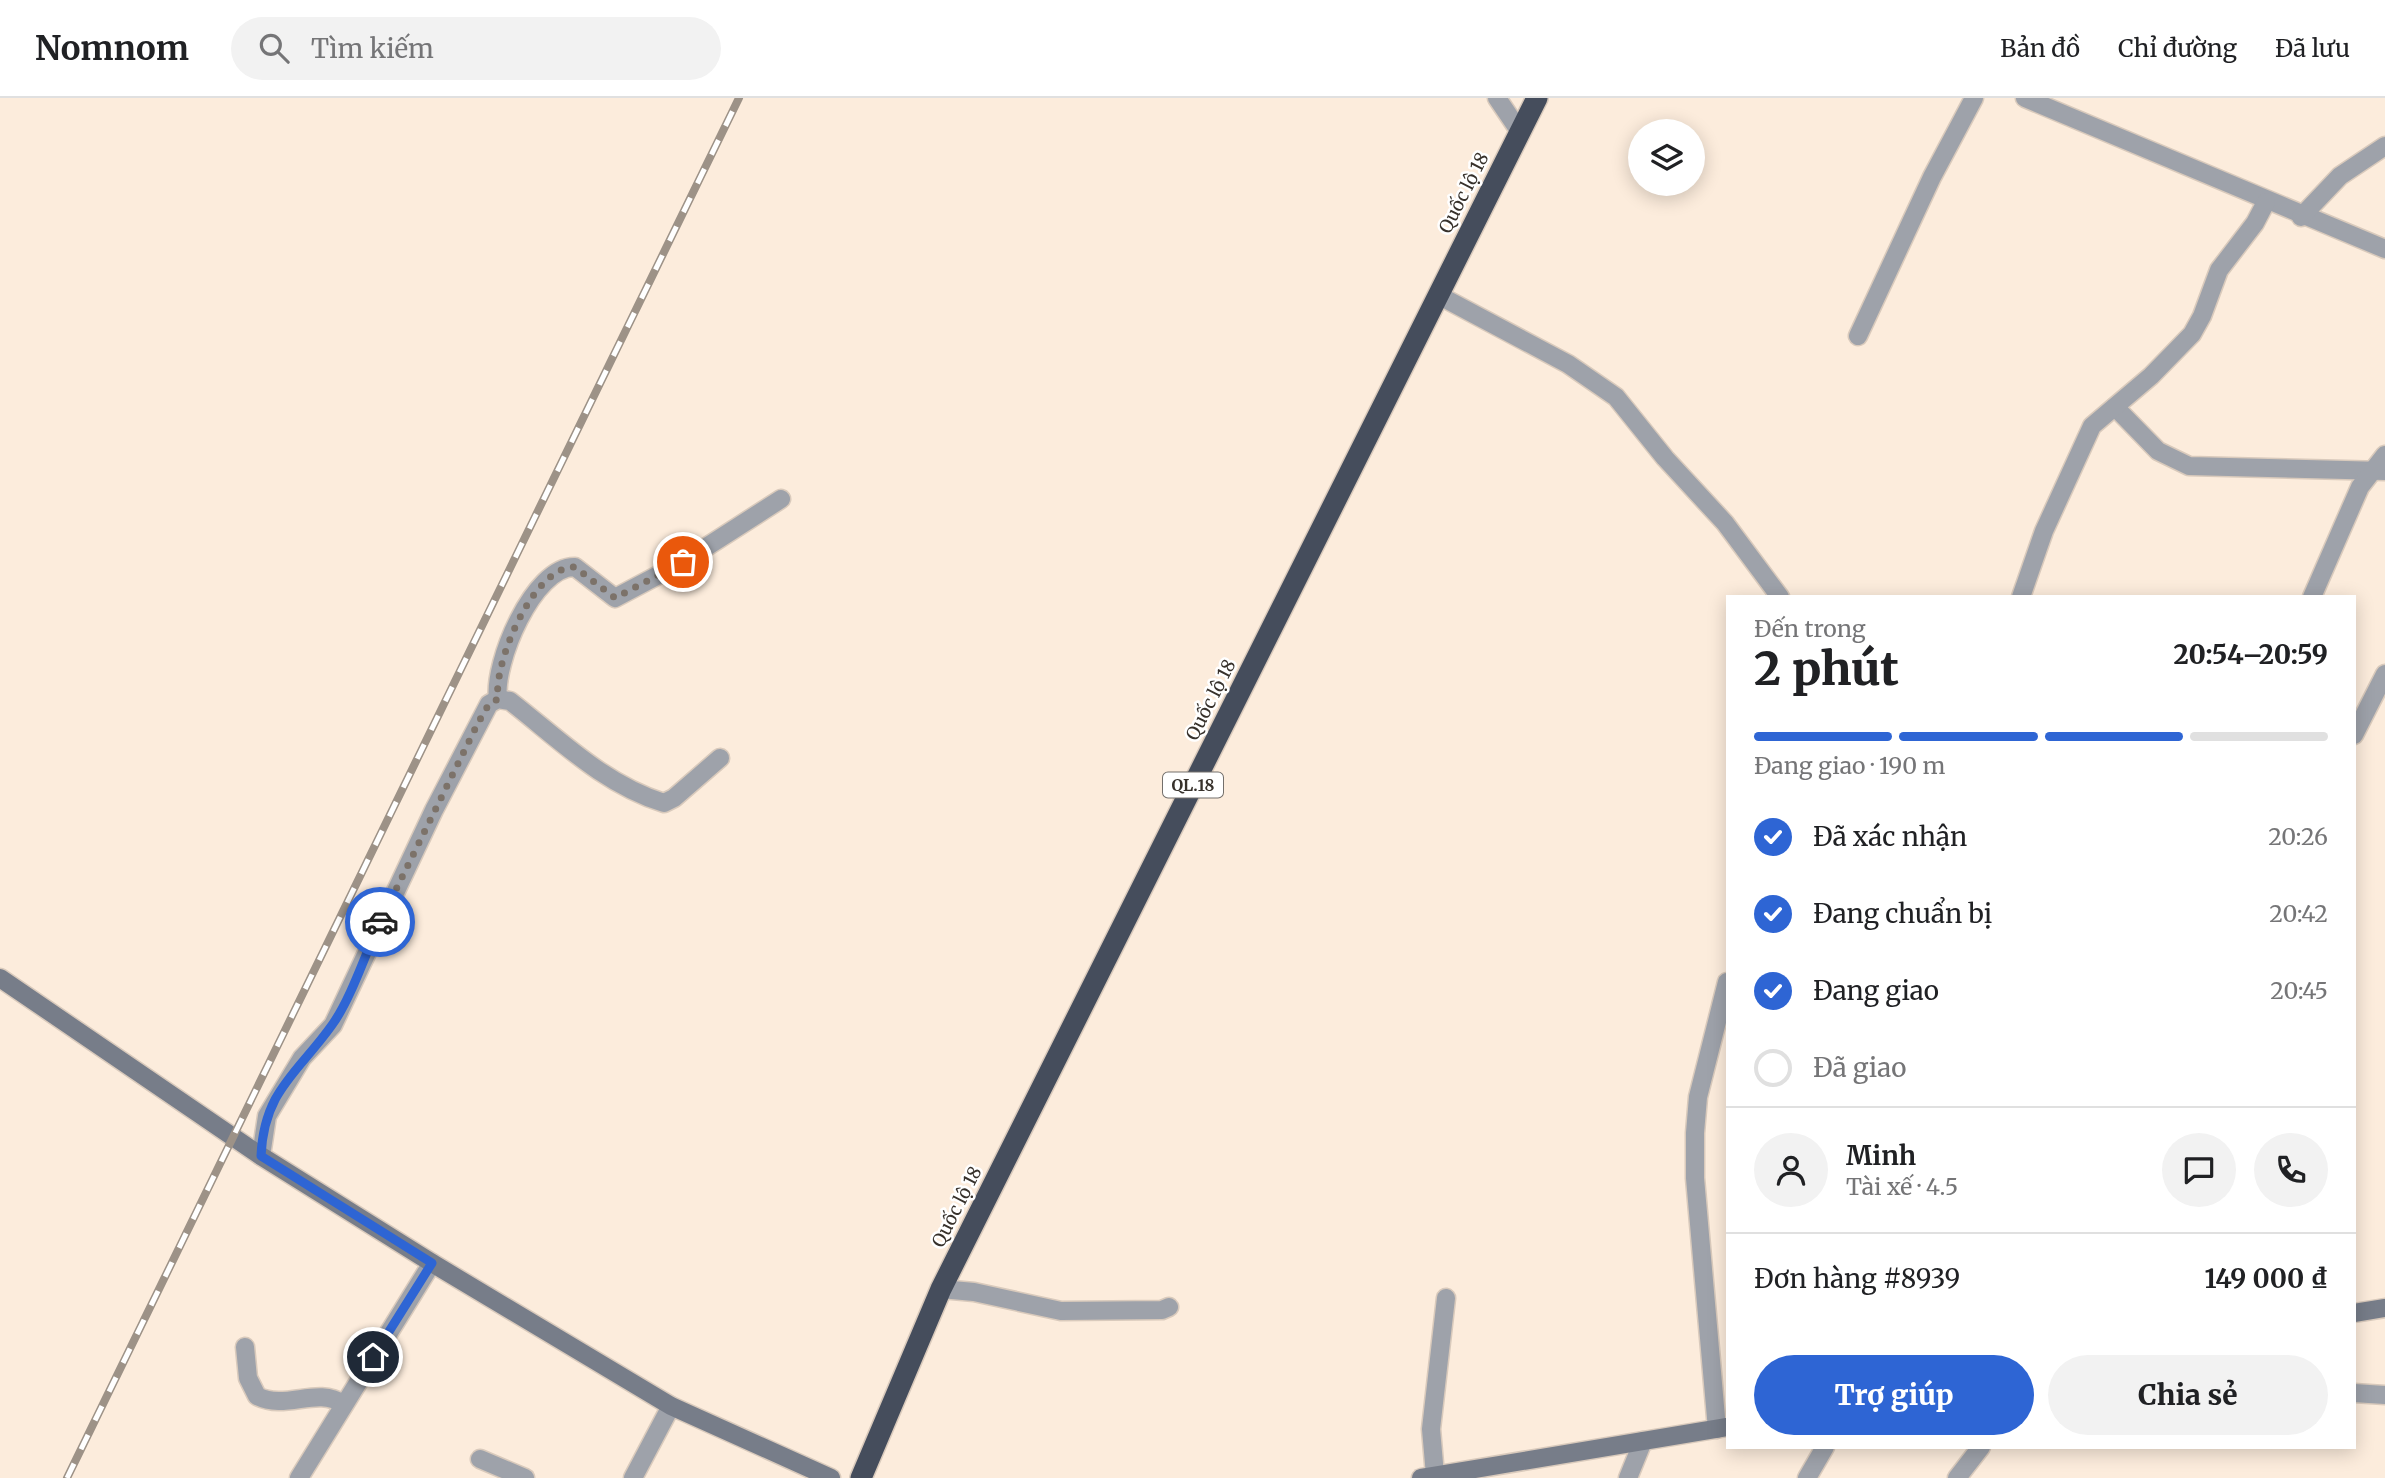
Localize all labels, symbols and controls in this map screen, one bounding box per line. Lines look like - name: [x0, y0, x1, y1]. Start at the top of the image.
- search box: [231, 17, 721, 80]
- text: Nomnom: [35, 28, 189, 69]
- icon: search: [255, 29, 293, 67]
- text: Tìm kiếm: [311, 32, 434, 65]
- text: Bản đồ: [2000, 33, 2080, 64]
- text: Chỉ đường: [2118, 33, 2237, 64]
- text: Đã lưu: [2275, 33, 2350, 64]
- map controls: [1628, 119, 1705, 196]
- button: layers: [1628, 119, 1705, 196]
- street label: Quốc lộ 18: [1433, 149, 1494, 237]
- pin: [653, 532, 713, 592]
- icon: bag: [664, 543, 702, 581]
- text: Đến trong: [1754, 614, 1866, 643]
- text: 20:54–20:59: [2174, 638, 2328, 671]
- text: 2 phút: [1754, 640, 1899, 698]
- street label: Quốc lộ 18: [1180, 656, 1241, 744]
- text: Đang giao · 190 m: [1754, 751, 1945, 780]
- road number: QL.18: [1163, 772, 1223, 798]
- icon: check: [1754, 818, 1792, 856]
- text: Đã xác nhận: [1813, 820, 1967, 853]
- text: 20:26: [2268, 822, 2328, 851]
- courier: [345, 887, 415, 957]
- icon: check: [1754, 895, 1792, 933]
- text: Đang chuẩn bị: [1813, 897, 1992, 930]
- text: 20:42: [2269, 899, 2328, 928]
- icon: car: [361, 903, 399, 941]
- icon: check: [1754, 972, 1792, 1010]
- text: Đang giao: [1813, 974, 1939, 1007]
- text: 20:45: [2270, 976, 2328, 1005]
- text: Đã giao: [1813, 1051, 1906, 1084]
- button: person: [1754, 1133, 1828, 1207]
- button: chat: [2162, 1133, 2236, 1207]
- button: phone: [2254, 1133, 2328, 1207]
- text: Minh: [1846, 1139, 1916, 1172]
- street label: Quốc lộ 18: [926, 1163, 987, 1251]
- text: Tài xế · 4.5: [1846, 1172, 1958, 1201]
- text: Đơn hàng #8939: [1754, 1262, 1960, 1295]
- text: 149 000 ₫: [2205, 1262, 2328, 1295]
- pin: [343, 1327, 403, 1387]
- icon: home: [354, 1338, 392, 1376]
- button: Trợ giúp: [1754, 1355, 2034, 1435]
- button: Chia sẻ: [2048, 1355, 2328, 1435]

